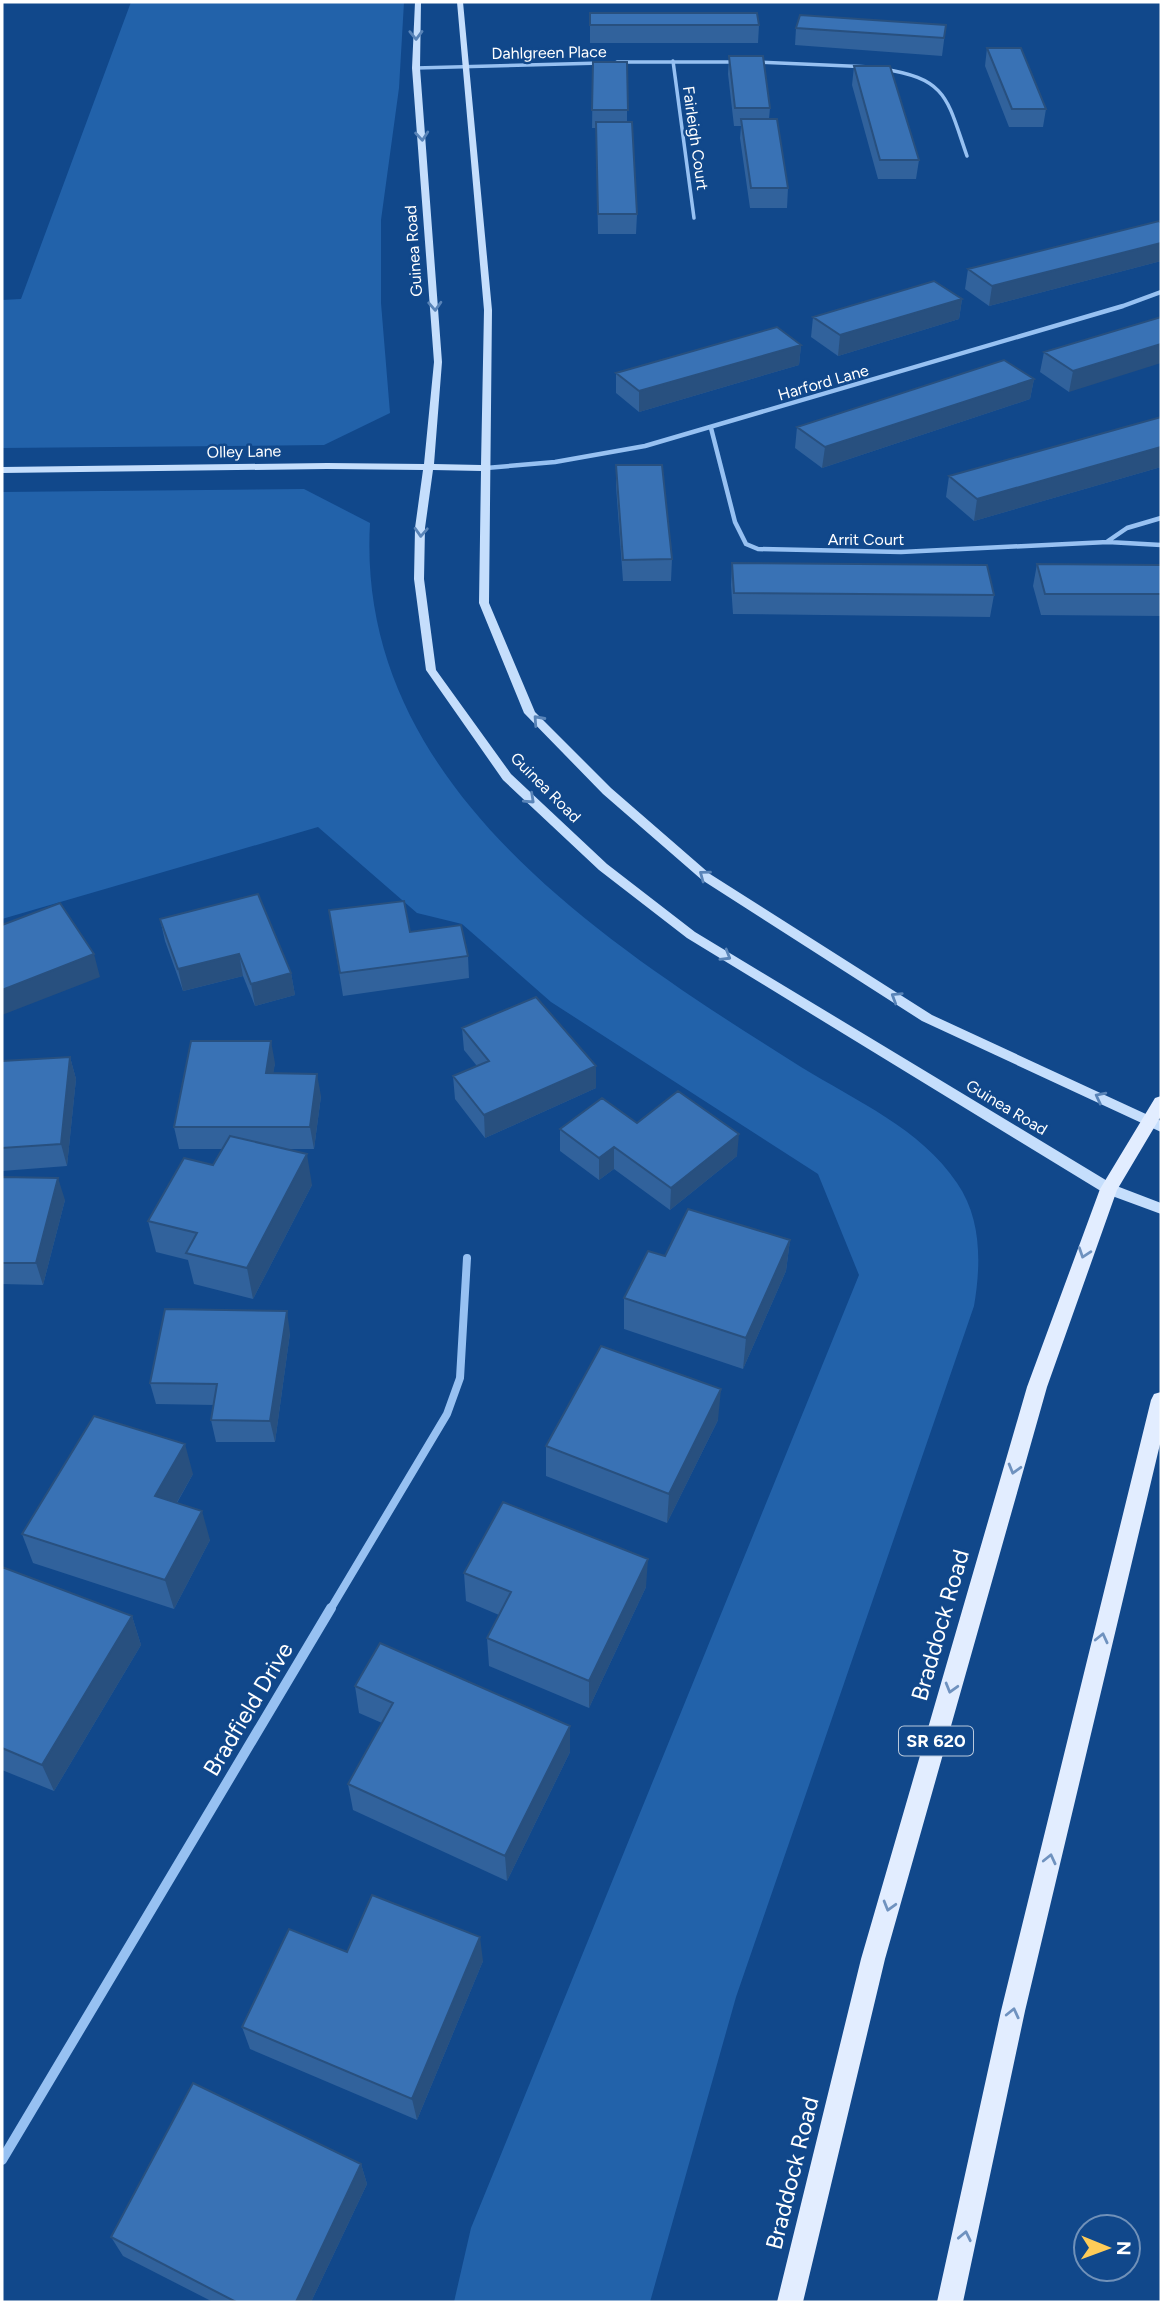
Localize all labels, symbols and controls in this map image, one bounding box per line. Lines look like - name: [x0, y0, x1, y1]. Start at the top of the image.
- one-way arrow: [408, 30, 424, 40]
- street label: Dahlgreen Place: [491, 42, 607, 63]
- street label: Fairleigh Court: [679, 85, 712, 192]
- one-way arrow: [414, 131, 429, 142]
- street label: Guinea Road: [401, 205, 426, 297]
- one-way arrow: [427, 301, 442, 312]
- street label: Harford Lane: [776, 360, 871, 405]
- street label: Olley Lane: [207, 441, 282, 462]
- one-way arrow: [413, 527, 428, 538]
- street label: Arrit Court: [828, 530, 904, 549]
- one-way arrow: [534, 715, 546, 728]
- street label: Guinea Road: [507, 748, 585, 826]
- one-way arrow: [522, 790, 535, 803]
- one-way arrow: [700, 870, 712, 883]
- one-way arrow: [718, 947, 731, 960]
- one-way arrow: [890, 993, 903, 1006]
- street label: Guinea Road: [963, 1076, 1051, 1139]
- one-way arrow: [1095, 1092, 1107, 1106]
- one-way arrow: [1078, 1246, 1092, 1258]
- one-way arrow: [1008, 1463, 1022, 1475]
- street label: Braddock Road: [905, 1546, 975, 1704]
- one-way arrow: [1094, 1632, 1108, 1644]
- street label: Bradfield Drive: [197, 1637, 299, 1781]
- one-way arrow: [945, 1681, 960, 1693]
- road number: SR 620: [899, 1726, 973, 1756]
- one-way arrow: [1041, 1853, 1056, 1865]
- one-way arrow: [882, 1900, 897, 1912]
- one-way arrow: [1005, 2007, 1019, 2019]
- street label: Braddock Road: [760, 2094, 824, 2252]
- north arrow: [1072, 2213, 1142, 2283]
- one-way arrow: [956, 2230, 971, 2242]
- text: N: [1112, 2241, 1135, 2256]

